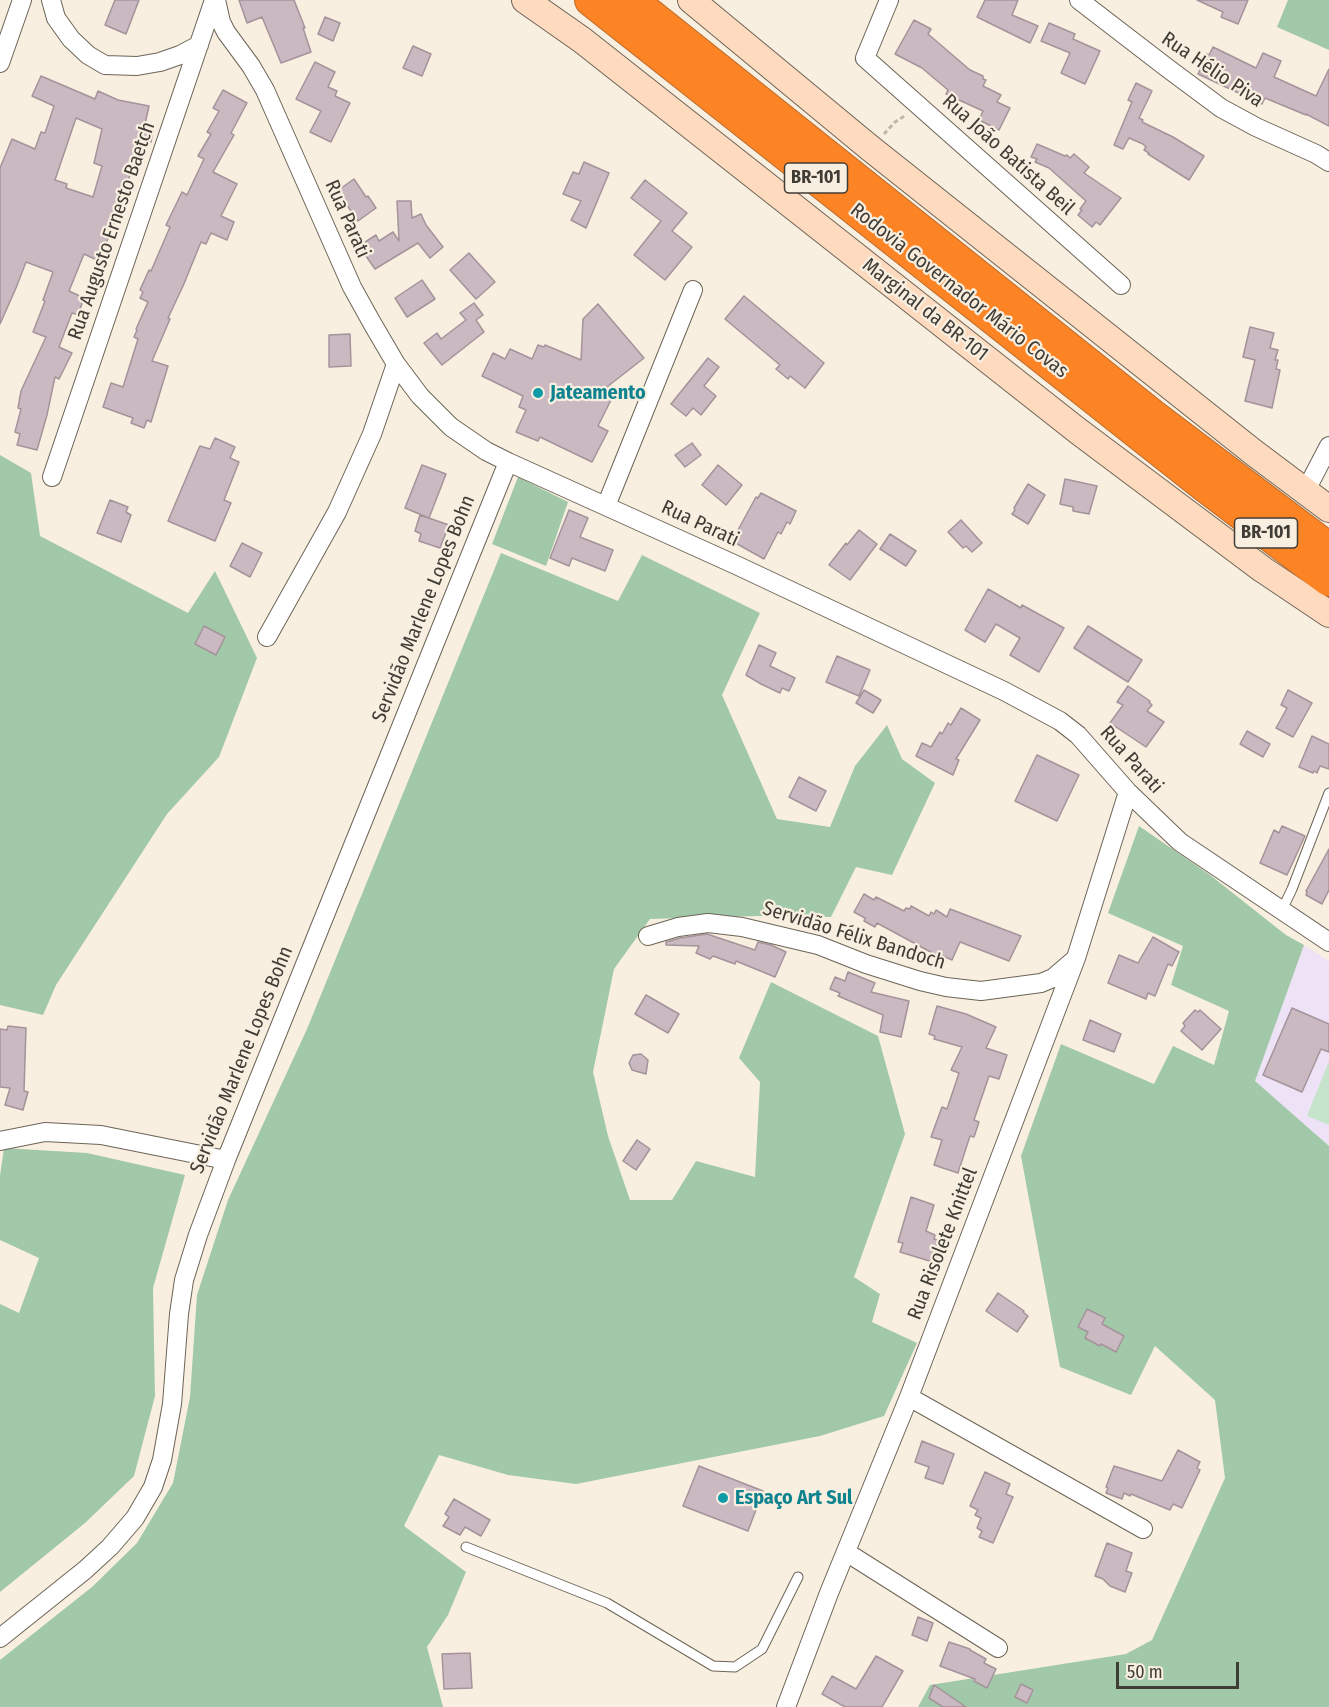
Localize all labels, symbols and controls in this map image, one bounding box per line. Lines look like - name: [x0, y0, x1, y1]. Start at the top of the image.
- street label: Rua Hélio Piva: [1157, 27, 1267, 113]
- street label: Rua João Batista Beil: [937, 89, 1079, 221]
- street label: Rua Augusto Ernesto Baetch: [63, 119, 161, 343]
- road number: BR-101: [784, 163, 848, 193]
- street label: Rua Parati: [319, 176, 375, 262]
- street label: Rodovia Governador Mário Covas: [845, 198, 1073, 384]
- street label: Marginal da BR-101: [857, 253, 993, 367]
- place label: Jateamento: [550, 381, 646, 405]
- marker: Jateamento: [531, 386, 545, 400]
- street label: Servidão Marlene Lopes Bohn: [367, 492, 481, 726]
- street label: Rua Parati: [657, 496, 743, 552]
- road number: BR-101: [1234, 518, 1298, 548]
- street label: Rua Parati: [1094, 721, 1168, 799]
- street label: Servidão Félix Bandoch: [760, 897, 948, 975]
- street label: Servidão Marlene Lopes Bohn: [185, 943, 299, 1177]
- street label: Rua Risolete Knittel: [903, 1165, 983, 1323]
- place label: Espaço Art Sul: [735, 1486, 853, 1510]
- marker: Espaço Art Sul: [716, 1491, 730, 1505]
- scale bar: [1119, 1650, 1242, 1688]
- text: 50 m: [1127, 1661, 1163, 1683]

